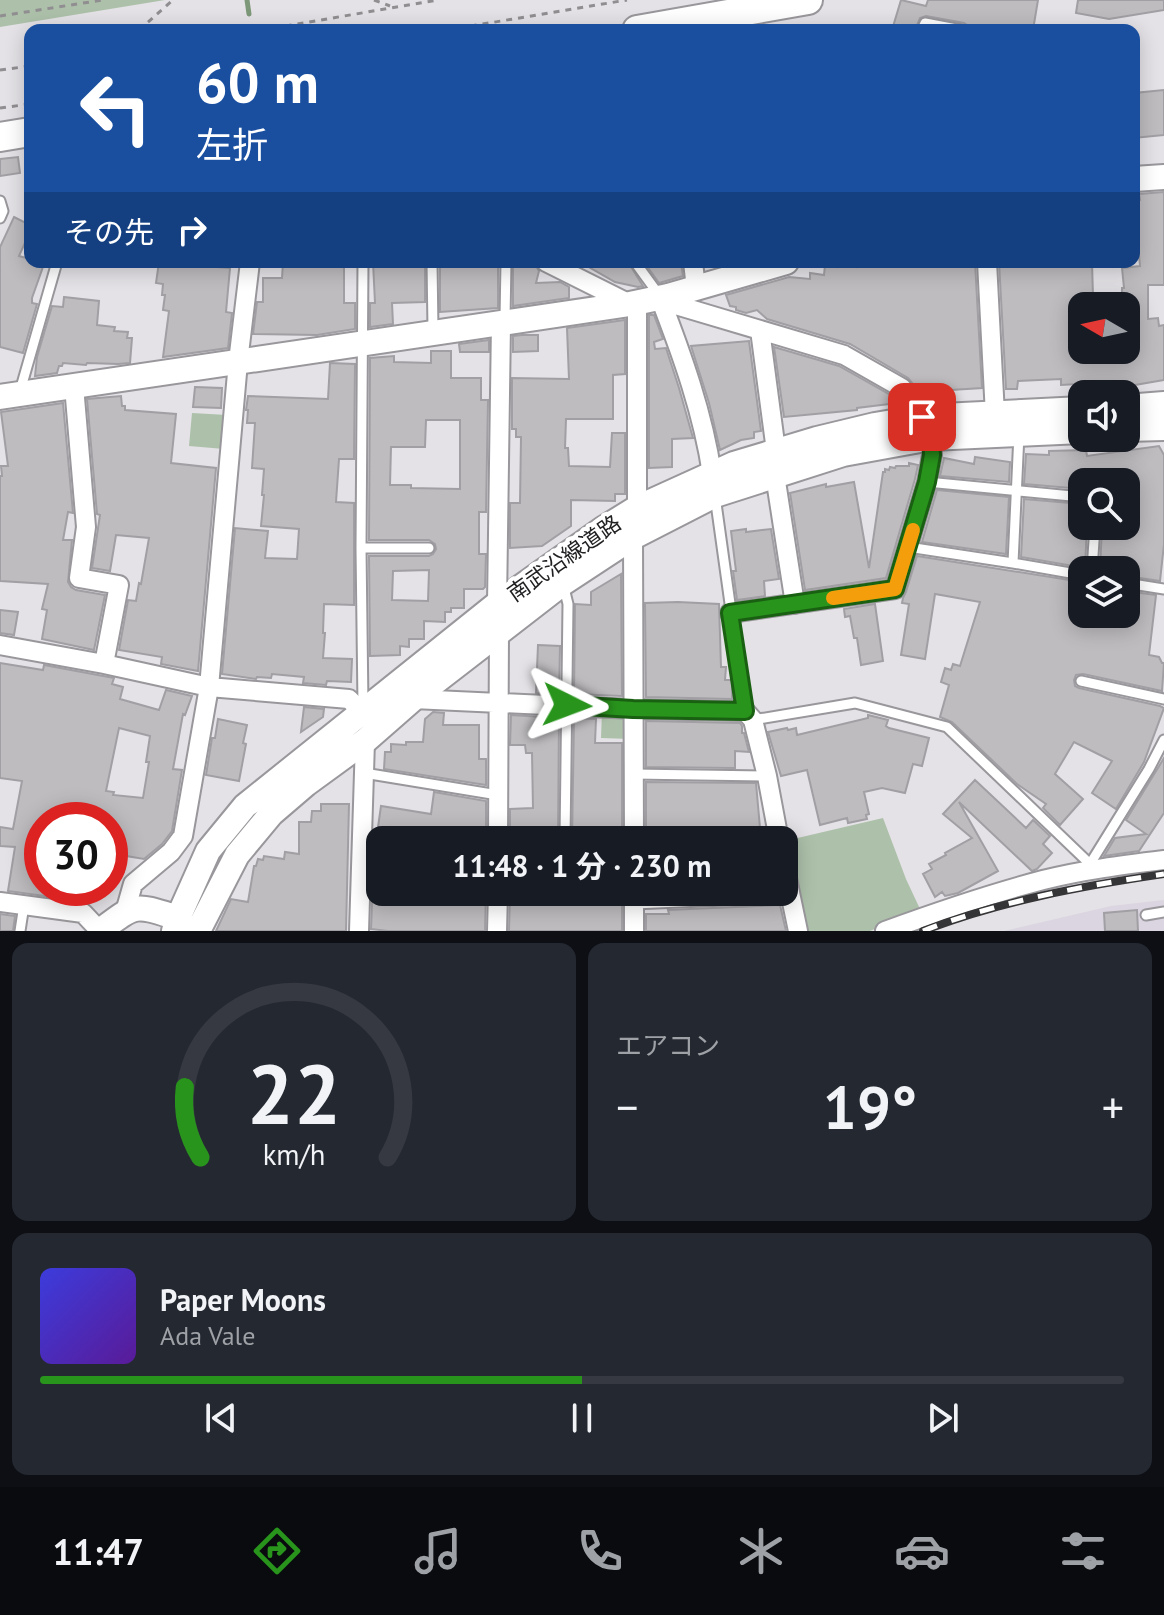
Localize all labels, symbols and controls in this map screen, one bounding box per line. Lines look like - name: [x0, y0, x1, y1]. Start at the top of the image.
- text: 60 m: [196, 46, 319, 118]
- icon: left: [64, 56, 168, 160]
- text: 左折: [196, 121, 268, 168]
- icon: right: [170, 208, 214, 252]
- text: その先: [64, 212, 154, 251]
- north arrow: [1068, 292, 1140, 364]
- map controls: [1068, 292, 1140, 628]
- button: sound: [1068, 380, 1140, 452]
- pin: [888, 383, 956, 451]
- icon: arrive: [900, 395, 944, 439]
- button: search: [1068, 468, 1140, 540]
- street label: 南武沿線道路: [502, 509, 626, 607]
- button: layers: [1068, 556, 1140, 628]
- position arrow: [525, 663, 609, 747]
- speed limit sign: 30: [24, 802, 128, 906]
- text: 11:48 · 1 分 · 230 m: [452, 846, 712, 885]
- text: エアコン: [616, 1029, 720, 1062]
- text: 22: [247, 1039, 341, 1147]
- text: 19°: [823, 1068, 917, 1146]
- text: −: [616, 1078, 638, 1135]
- text: +: [1102, 1078, 1124, 1135]
- text: km/h: [263, 1136, 325, 1173]
- text: Paper Moons: [160, 1280, 326, 1319]
- text: Ada Vale: [160, 1319, 255, 1352]
- icon: previous: [199, 1396, 243, 1440]
- icon: pause: [560, 1396, 604, 1440]
- icon: next: [921, 1396, 965, 1440]
- icon: directions: [249, 1523, 305, 1579]
- icon: music: [410, 1523, 466, 1579]
- icon: phone: [572, 1523, 628, 1579]
- icon: climate: [733, 1523, 789, 1579]
- icon: car: [894, 1523, 950, 1579]
- icon: filters: [1055, 1523, 1111, 1579]
- text: 11:47: [53, 1528, 144, 1575]

